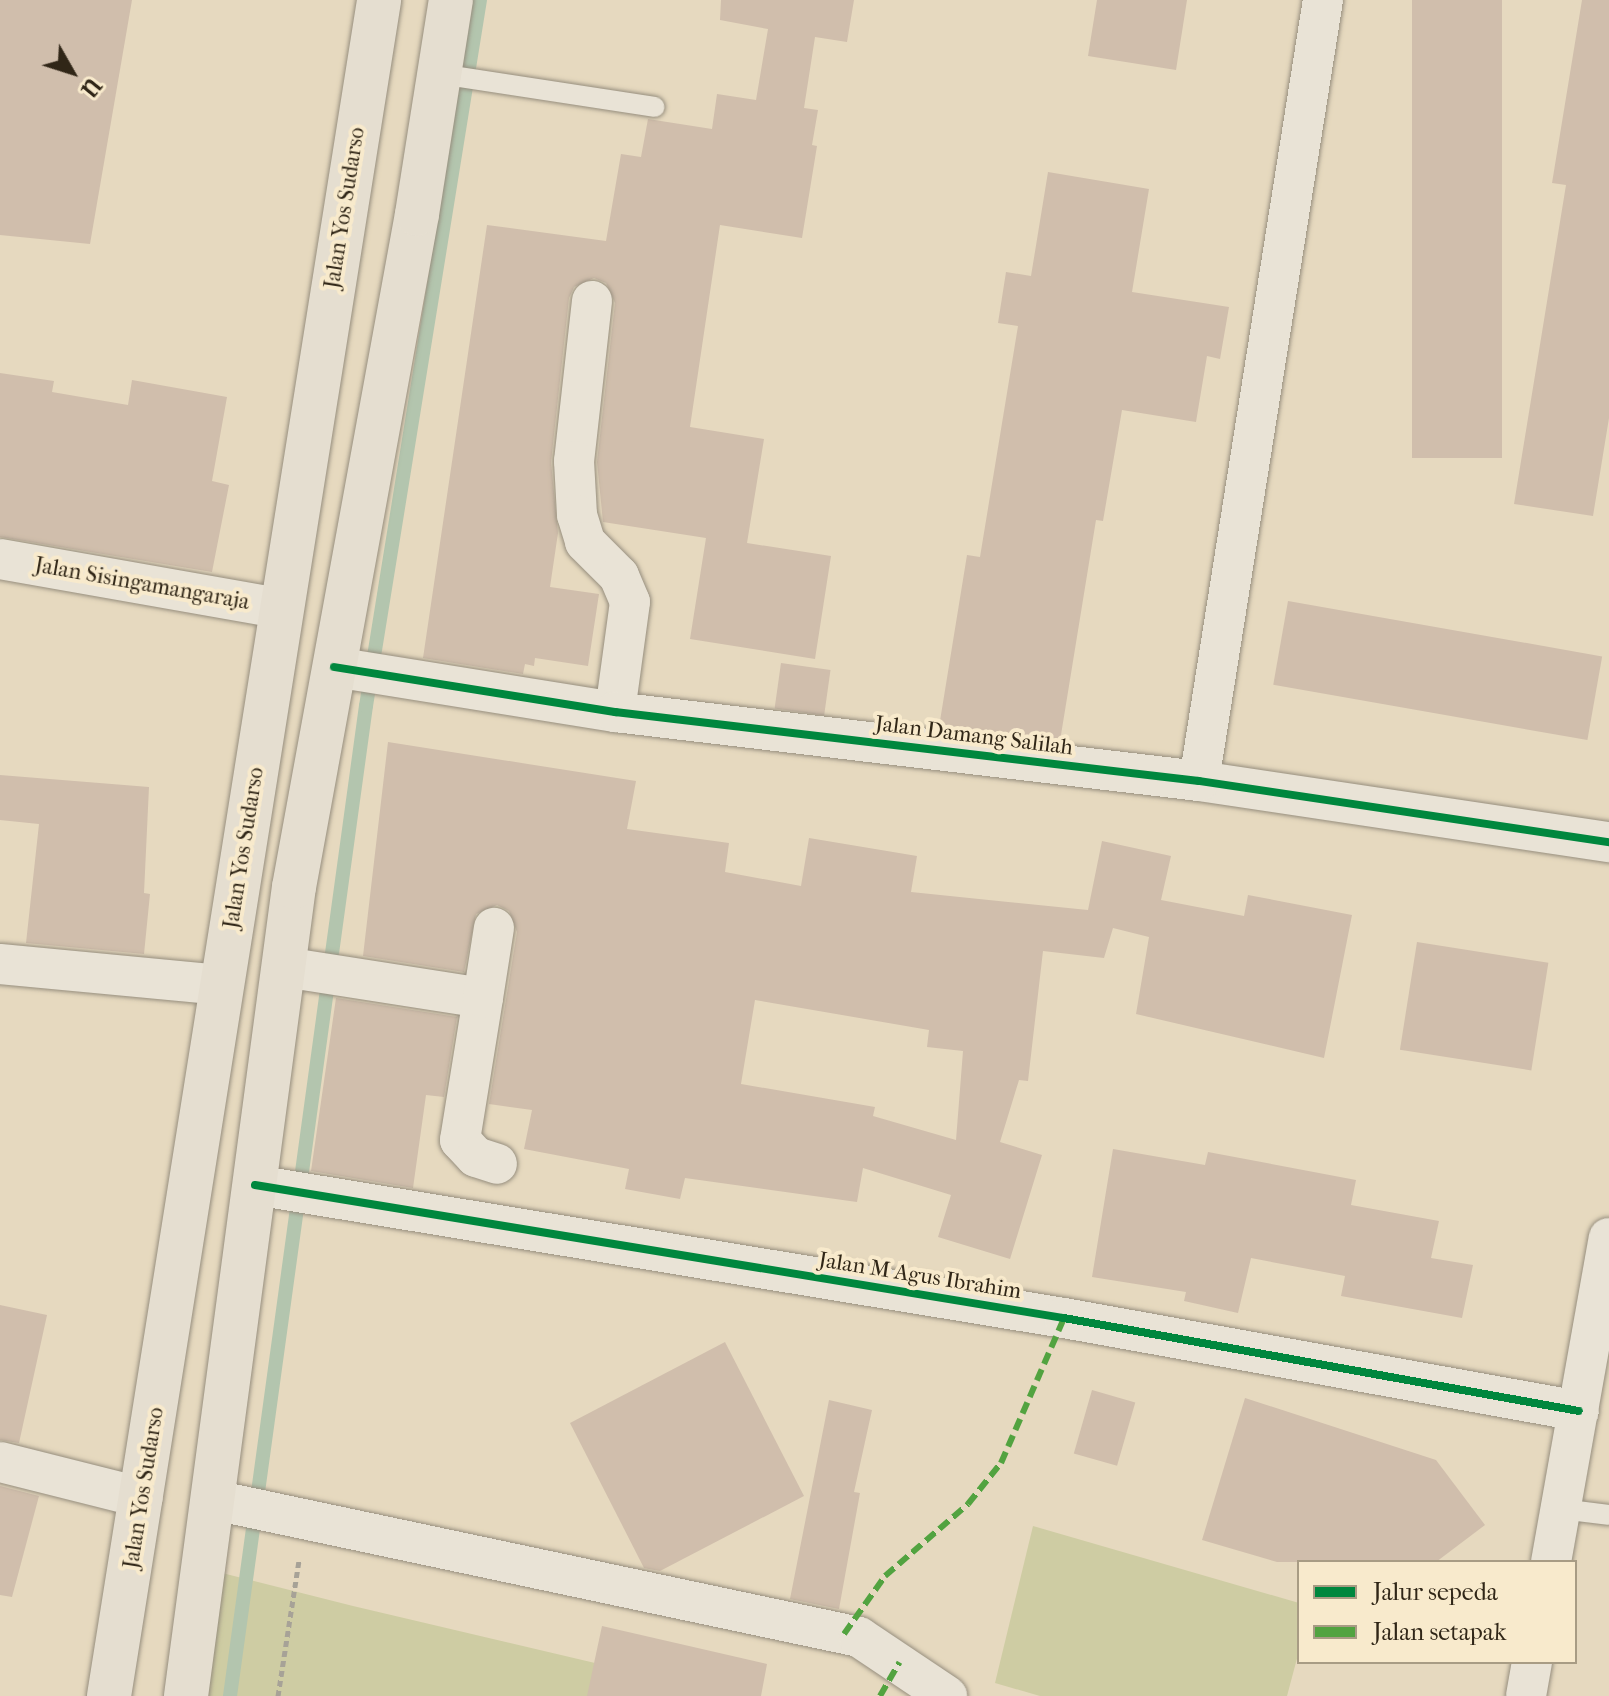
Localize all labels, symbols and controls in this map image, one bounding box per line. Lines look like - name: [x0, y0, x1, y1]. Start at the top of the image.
- north arrow: [32, 32, 112, 112]
- text: U: [75, 72, 106, 102]
- street label: Jalan Yos Sudarso: [319, 125, 371, 291]
- street label: Jalan Sisingamangaraja: [33, 552, 251, 616]
- street label: Jalan Damang Salilah: [874, 711, 1074, 761]
- street label: Jalan Yos Sudarso: [218, 765, 270, 931]
- street label: Jalan M Agus Ibrahim: [817, 1247, 1023, 1305]
- street label: Jalan Yos Sudarso: [118, 1405, 170, 1571]
- legend: [1297, 1560, 1577, 1664]
- text: Jalur sepeda: [1373, 1578, 1498, 1606]
- text: Jalan setapak: [1373, 1618, 1506, 1646]

